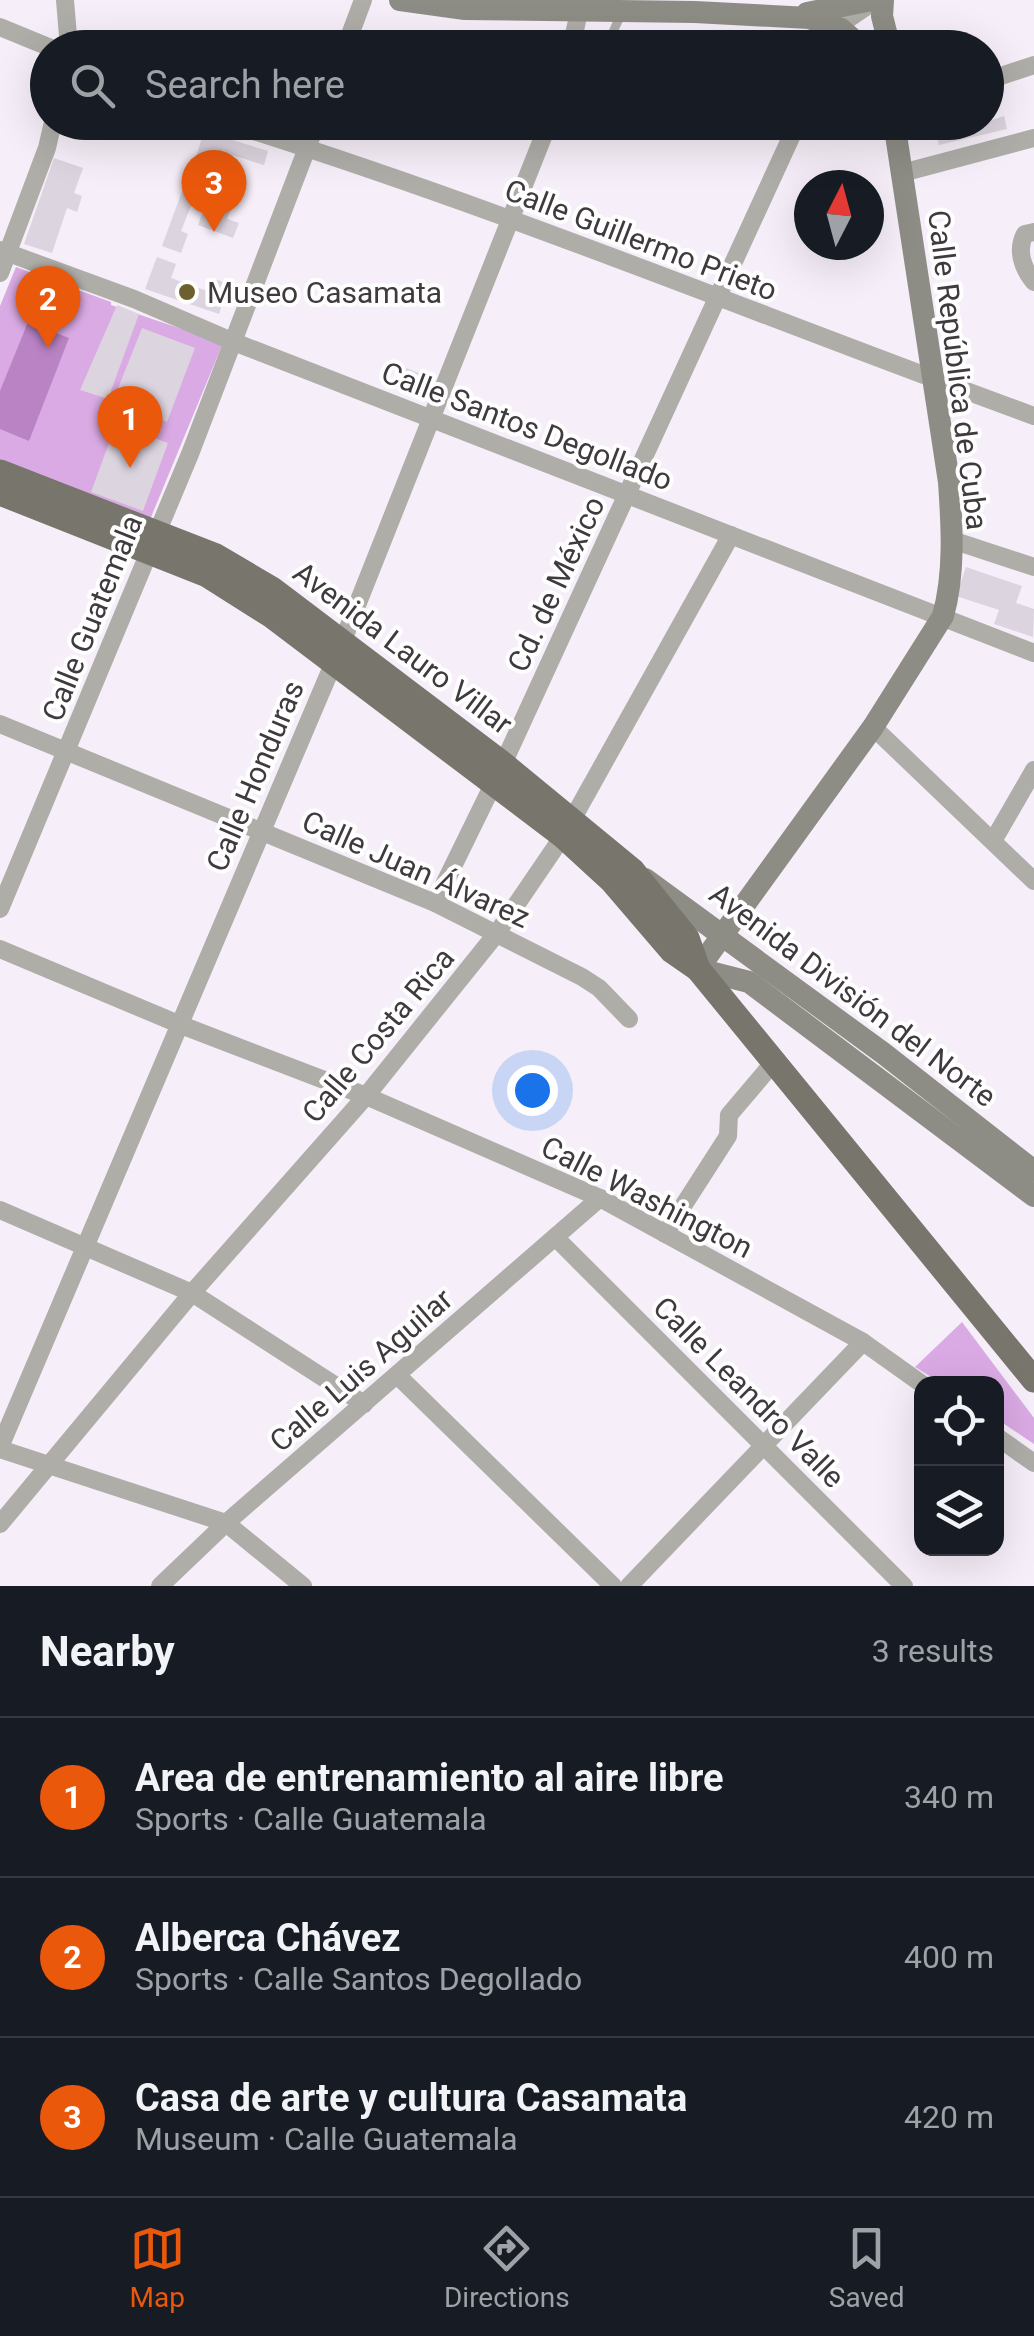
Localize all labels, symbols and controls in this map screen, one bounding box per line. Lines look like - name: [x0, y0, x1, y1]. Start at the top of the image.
- search box: [30, 30, 1004, 140]
- icon: search: [65, 58, 120, 113]
- text: Search here: [145, 63, 345, 107]
- pin: 3: [182, 150, 246, 232]
- north arrow: [794, 170, 884, 260]
- street label: Calle Guillermo Prieto: [500, 172, 782, 308]
- street label: Calle República de Cuba: [921, 208, 995, 532]
- pin: 2: [15, 266, 80, 348]
- place label: Museo Casamata: [207, 275, 442, 310]
- marker: Museo Casamata: [176, 281, 198, 303]
- street label: Calle Santos Degollado: [377, 354, 677, 498]
- pin: 1: [98, 386, 162, 468]
- street label: Cd. de México: [500, 491, 612, 677]
- street label: Calle Guatemala: [35, 510, 149, 726]
- street label: Avenida Lauro Villar: [287, 554, 519, 742]
- street label: Calle Honduras: [199, 675, 311, 877]
- street label: Calle Juan Álvarez: [297, 803, 535, 935]
- street label: Avenida División del Norte: [703, 876, 1003, 1114]
- street label: Calle Costa Rica: [295, 941, 461, 1129]
- your location: [507, 1065, 558, 1116]
- street label: Calle Washington: [536, 1129, 758, 1265]
- street label: Calle Luis Aguilar: [263, 1281, 459, 1459]
- street label: Calle Leandro Valle: [646, 1289, 852, 1495]
- map controls: [914, 1376, 1004, 1556]
- button: locate: [914, 1376, 1004, 1466]
- button: layers: [914, 1466, 1004, 1556]
- text: Nearby: [40, 1627, 175, 1676]
- text: 3 results: [872, 1632, 994, 1670]
- text: Area de entrenamiento al aire libre: [135, 1756, 724, 1800]
- text: 1: [63, 1778, 82, 1816]
- text: 340 m: [904, 1778, 994, 1816]
- text: Sports · Calle Guatemala: [135, 1800, 487, 1838]
- text: Alberca Chávez: [135, 1916, 401, 1960]
- text: 2: [63, 1938, 82, 1976]
- text: 400 m: [904, 1938, 994, 1976]
- text: Sports · Calle Santos Degollado: [135, 1960, 582, 1998]
- text: Casa de arte y cultura Casamata: [135, 2076, 687, 2120]
- text: 3: [63, 2098, 82, 2136]
- text: 420 m: [904, 2098, 994, 2136]
- text: Museum · Calle Guatemala: [135, 2120, 518, 2158]
- tab: Map: [130, 2221, 185, 2314]
- tab: Directions: [444, 2221, 570, 2314]
- tab: Saved: [829, 2221, 904, 2314]

